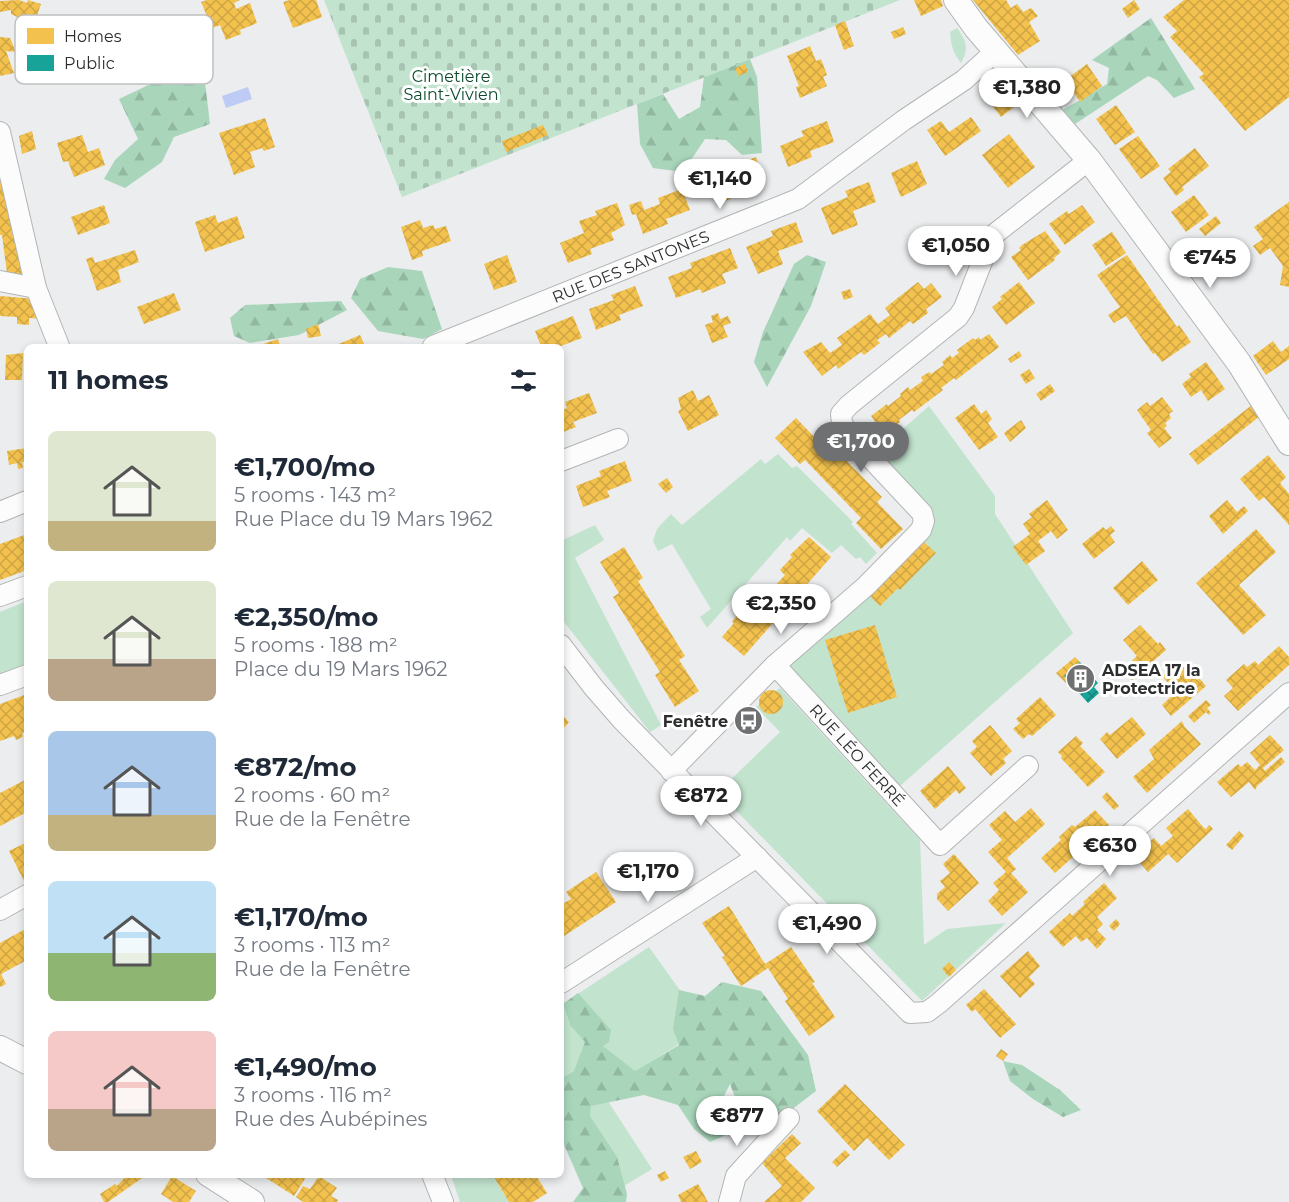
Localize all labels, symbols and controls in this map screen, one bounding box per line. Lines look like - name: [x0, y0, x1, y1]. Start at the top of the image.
- legend: [15, 15, 213, 84]
- text: Homes: [64, 27, 122, 46]
- text: Public: [64, 54, 115, 73]
- park label: Cimetière Saint-Vivien: [403, 67, 499, 104]
- pin: €1,380: [978, 68, 1076, 119]
- text: €1,380: [993, 75, 1061, 99]
- pin: €1,140: [671, 159, 769, 210]
- text: €1,140: [688, 166, 752, 190]
- street label: RUE DES SANTONES: [549, 226, 712, 307]
- pin: €1,050: [907, 226, 1005, 277]
- text: €1,050: [922, 233, 990, 257]
- pin: €745: [1174, 238, 1246, 289]
- text: €745: [1184, 245, 1237, 269]
- text: 11 homes: [48, 364, 168, 396]
- icon: filters: [507, 364, 540, 397]
- pin: €1,700: [812, 422, 910, 473]
- text: €1,700: [827, 429, 895, 453]
- text: €1,700/mo: [234, 451, 375, 483]
- icon: home: [96, 455, 168, 527]
- text: 5 rooms · 143 m²: [234, 483, 396, 507]
- text: Rue Place du 19 Mars 1962: [234, 507, 493, 531]
- pin: €2,350: [732, 584, 830, 635]
- text: €2,350: [746, 591, 816, 615]
- text: €2,350/mo: [234, 601, 378, 633]
- icon: home: [96, 605, 168, 677]
- text: 5 rooms · 188 m²: [234, 633, 398, 657]
- text: Place du 19 Mars 1962: [234, 657, 448, 681]
- place label: ADSEA 17 la Protectrice: [1101, 661, 1201, 698]
- building icon: ADSEA 17 la Protectrice: [1065, 663, 1097, 695]
- street label: RUE LÉO FERRÉ: [806, 700, 909, 810]
- bus stop icon: Fenêtre: [733, 705, 765, 737]
- place label: Fenêtre: [663, 712, 728, 731]
- text: €872/mo: [234, 751, 357, 783]
- icon: home: [96, 755, 168, 827]
- pin: €872: [665, 776, 737, 827]
- text: 2 rooms · 60 m²: [234, 783, 390, 807]
- text: €872: [674, 783, 728, 807]
- text: Rue de la Fenêtre: [234, 807, 410, 831]
- pin: €630: [1074, 826, 1146, 877]
- text: €630: [1083, 833, 1137, 857]
- pin: €1,170: [599, 852, 697, 903]
- text: €1,170: [617, 859, 679, 883]
- text: €1,170/mo: [234, 901, 368, 933]
- pin: €1,490: [778, 904, 876, 955]
- icon: home: [96, 905, 168, 977]
- text: €1,490: [792, 911, 862, 935]
- text: 3 rooms · 113 m²: [234, 933, 391, 957]
- text: Rue de la Fenêtre: [234, 957, 410, 981]
- text: €1,490/mo: [234, 1051, 377, 1083]
- icon: home: [96, 1055, 168, 1127]
- text: 3 rooms · 116 m²: [234, 1083, 392, 1107]
- pin: €877: [701, 1096, 773, 1147]
- text: €877: [710, 1103, 764, 1127]
- text: Rue des Aubépines: [234, 1107, 427, 1131]

